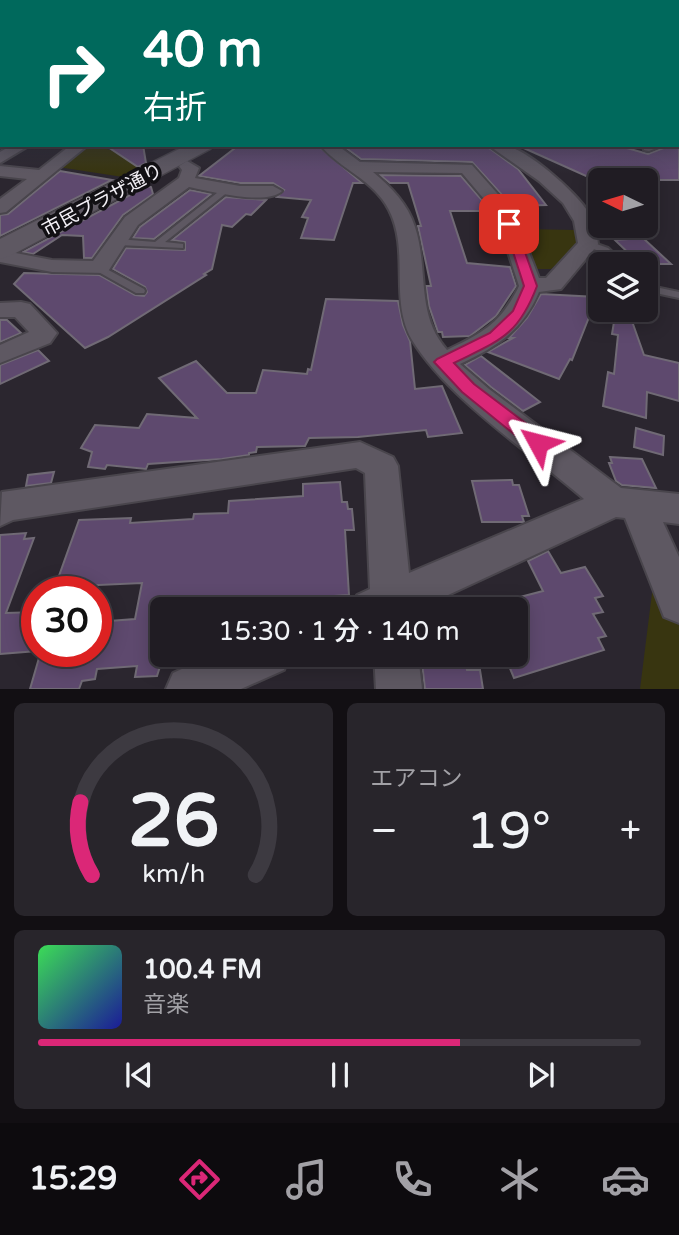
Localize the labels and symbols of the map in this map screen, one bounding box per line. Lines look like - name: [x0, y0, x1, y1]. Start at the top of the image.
- street label: 市民プラザ通り: [39, 159, 166, 241]
- north arrow: [588, 168, 658, 238]
- pin: [479, 194, 539, 254]
- position arrow: [501, 406, 575, 480]
- speed limit sign: 30: [21, 576, 112, 667]

